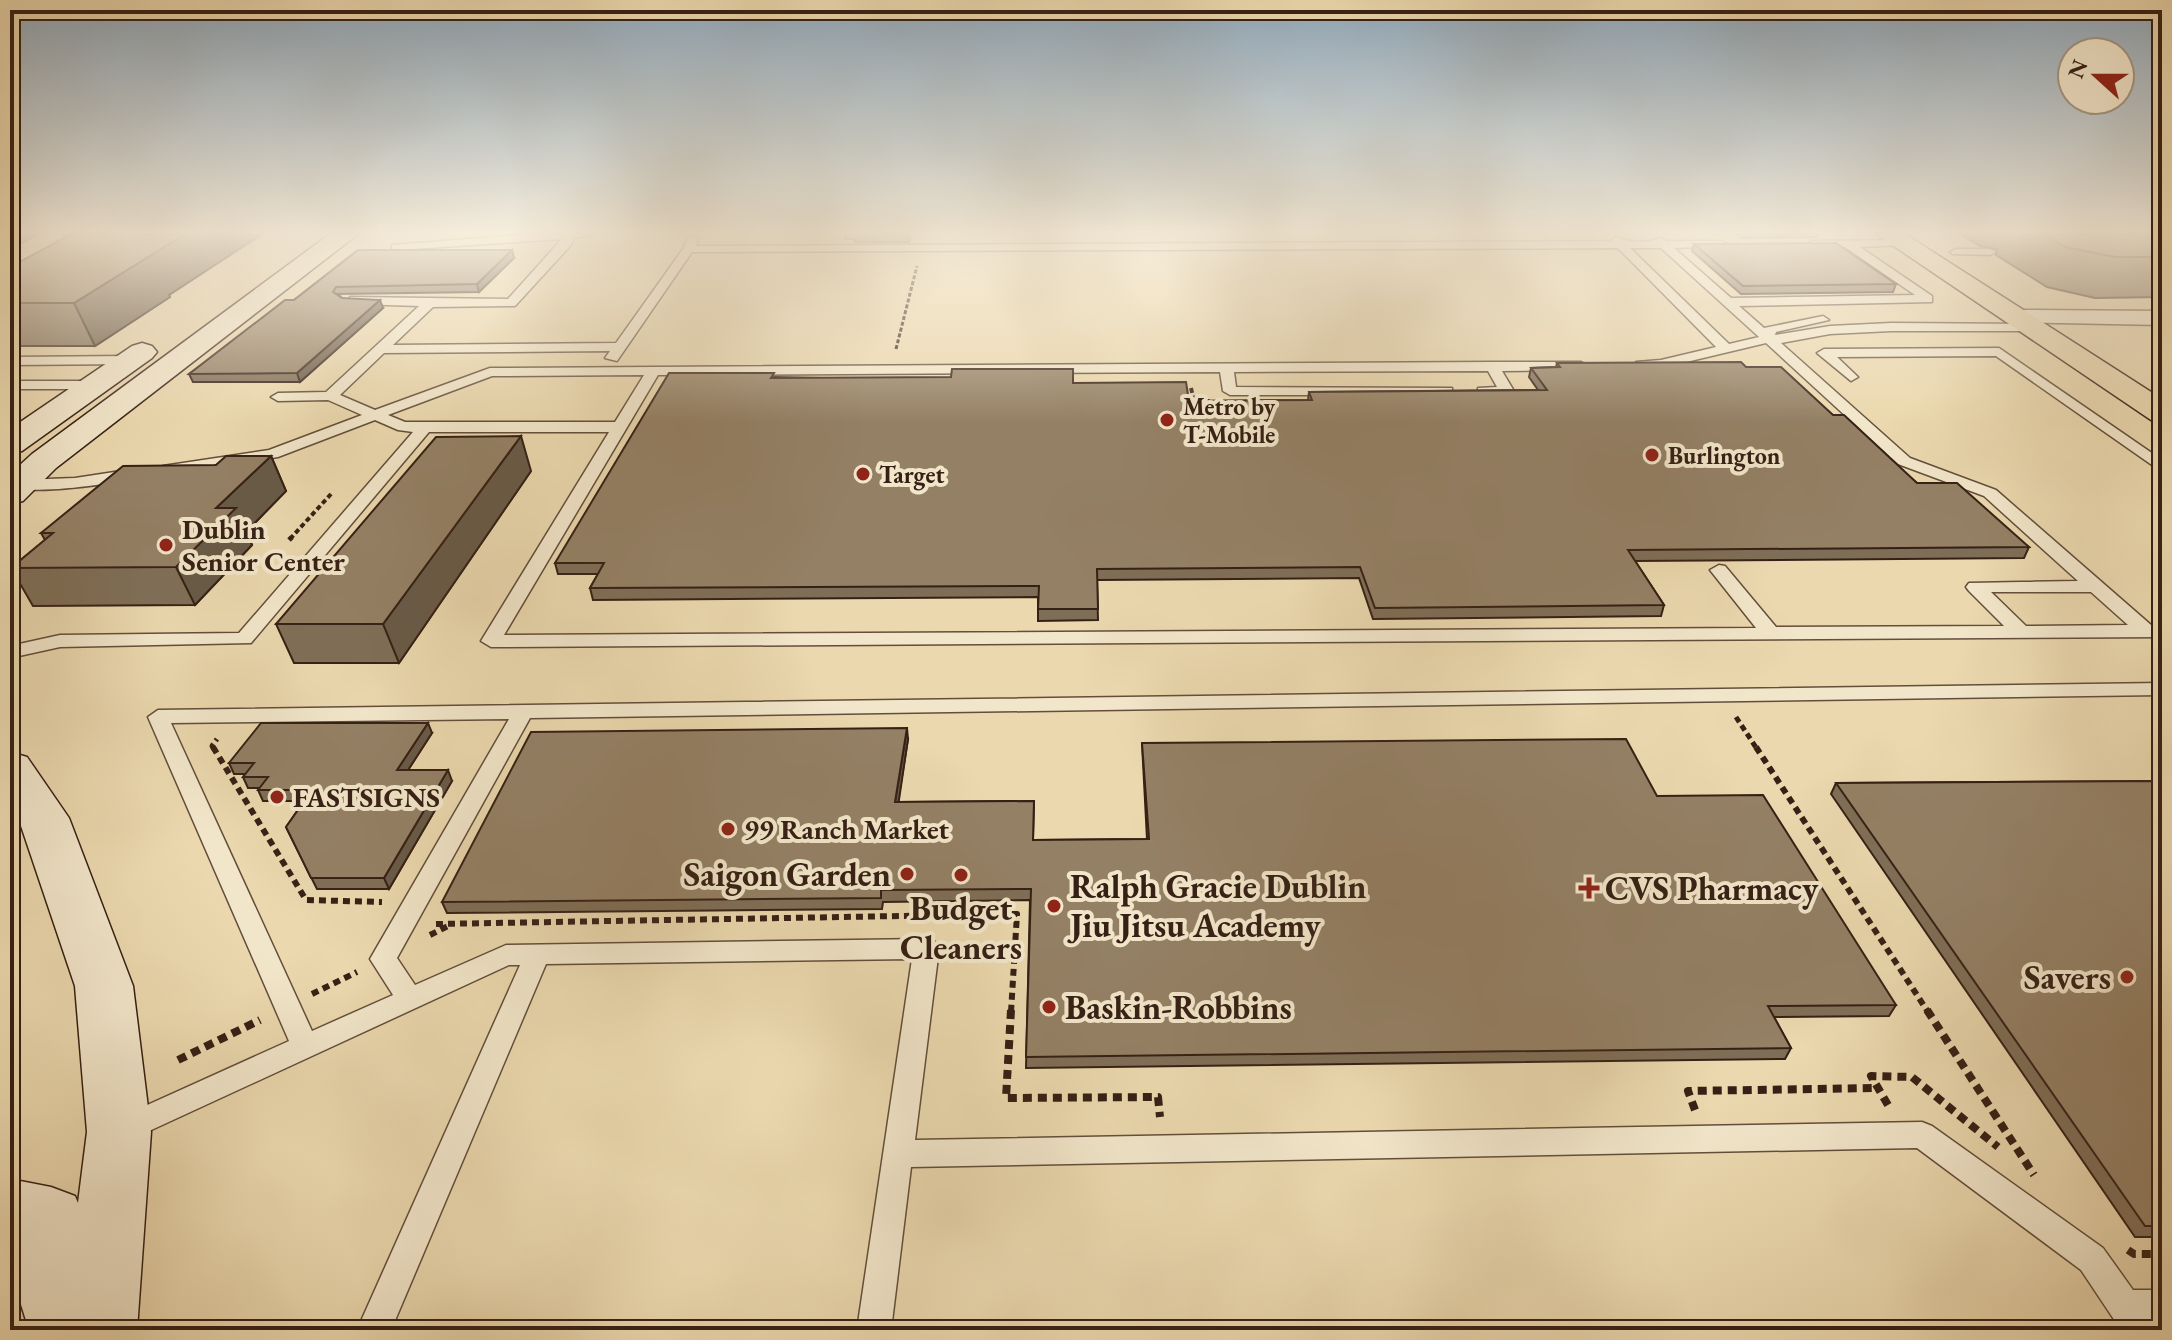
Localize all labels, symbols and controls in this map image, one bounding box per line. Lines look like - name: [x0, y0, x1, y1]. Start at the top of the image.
- north arrow: [2056, 36, 2136, 116]
- text: N: [2061, 55, 2095, 83]
- place label: Metro by T-Mobile: [1183, 391, 1276, 450]
- marker: Metro by T-Mobile: [1158, 411, 1176, 429]
- place label: Burlington: [1668, 440, 1781, 472]
- marker: Burlington: [1643, 446, 1661, 464]
- place label: Target: [879, 459, 944, 491]
- marker: Target: [854, 465, 872, 483]
- place label: Dublin Senior Center: [182, 511, 345, 579]
- marker: Dublin Senior Center: [157, 536, 175, 554]
- place label: FASTSIGNS: [293, 779, 440, 815]
- marker: FASTSIGNS: [268, 788, 286, 806]
- place label: 99 Ranch Market: [744, 811, 950, 847]
- marker: 99 Ranch Market: [719, 820, 737, 838]
- place label: Saigon Garden: [683, 852, 891, 896]
- place label: Ralph Gracie Dublin Jiu Jitsu Academy: [1067, 864, 1367, 947]
- marker: Saigon Garden: [898, 865, 916, 883]
- marker: Budget Cleaners: [952, 866, 970, 884]
- place label: CVS Pharmacy: [1605, 866, 1819, 910]
- marker: CVS Pharmacy: [1580, 879, 1598, 897]
- place label: Budget Cleaners: [900, 886, 1022, 969]
- marker: Ralph Gracie Dublin Jiu Jitsu Academy: [1045, 897, 1063, 915]
- place label: Savers: [2024, 955, 2111, 999]
- marker: Savers: [2118, 968, 2136, 986]
- place label: Baskin-Robbins: [1065, 985, 1292, 1029]
- marker: Baskin-Robbins: [1040, 998, 1058, 1016]

